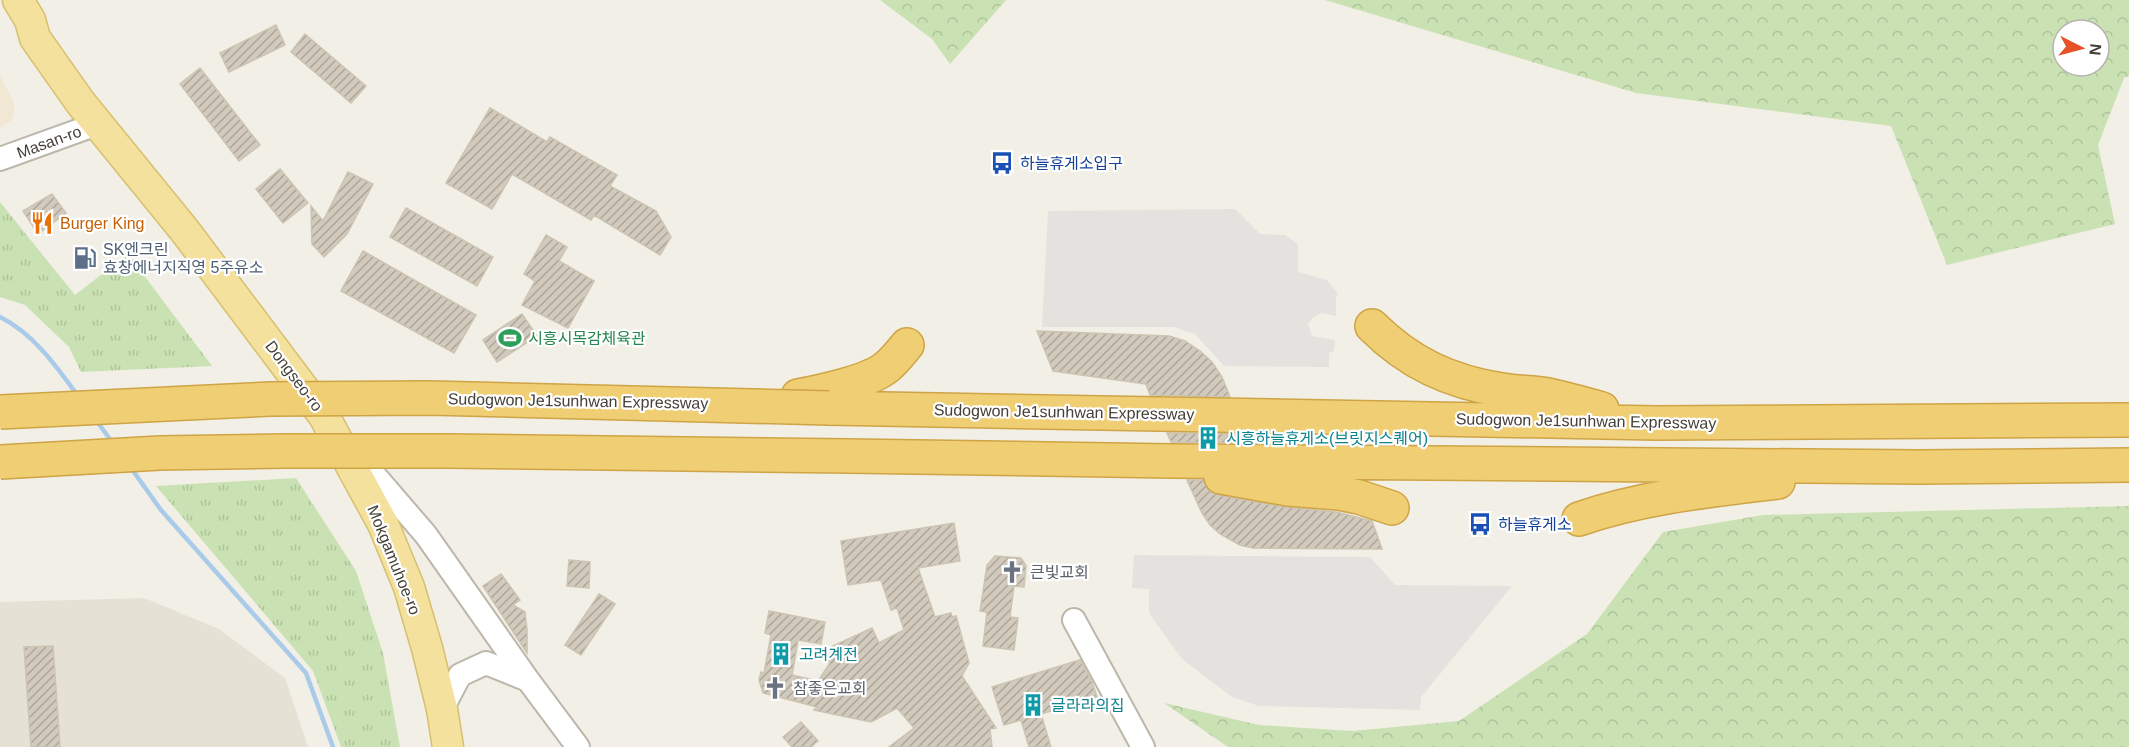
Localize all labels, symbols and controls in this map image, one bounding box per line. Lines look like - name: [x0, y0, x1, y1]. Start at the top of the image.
- north arrow: [2051, 18, 2111, 78]
- text: N: [2086, 43, 2104, 56]
- street label: Masan-ro: [14, 122, 84, 162]
- bus stop icon: 하늘휴게소입구: [989, 150, 1015, 176]
- place label: 하늘휴게소입구: [1020, 155, 1123, 172]
- restaurant icon: Burger King: [29, 210, 55, 236]
- place label: Burger King: [60, 215, 145, 232]
- place label: SK엔크린 효창에너지직영 5주유소: [103, 241, 264, 276]
- fuel station icon: SK엔크린 효창에너지직영 5주유소: [72, 245, 98, 271]
- sports icon: 시흥시목감체육관: [497, 325, 523, 351]
- place label: 시흥시목감체육관: [528, 330, 646, 347]
- street label: Dongseo-ro: [262, 337, 326, 415]
- street label: Sudogwon Je1sunhwan Expressway: [448, 390, 708, 412]
- street label: Sudogwon Je1sunhwan Expressway: [934, 401, 1194, 423]
- street label: Sudogwon Je1sunhwan Expressway: [1456, 410, 1716, 432]
- building icon: 시흥하늘휴게소(브릿지스퀘어): [1195, 425, 1221, 451]
- place label: 시흥하늘휴게소(브릿지스퀘어): [1226, 430, 1428, 447]
- street label: Mokgamuhoe-ro: [364, 503, 424, 617]
- bus stop icon: 하늘휴게소: [1467, 511, 1493, 537]
- place label: 하늘휴게소: [1498, 516, 1572, 533]
- church icon: 큰빛교회: [999, 559, 1025, 585]
- place label: 큰빛교회: [1030, 564, 1089, 581]
- building icon: 고려계전: [768, 641, 794, 667]
- place label: 고려계전: [799, 646, 858, 663]
- church icon: 참좋은교회: [762, 675, 788, 701]
- place label: 참좋은교회: [793, 680, 867, 697]
- building icon: 글라라의집: [1020, 692, 1046, 718]
- place label: 글라라의집: [1051, 697, 1125, 714]

